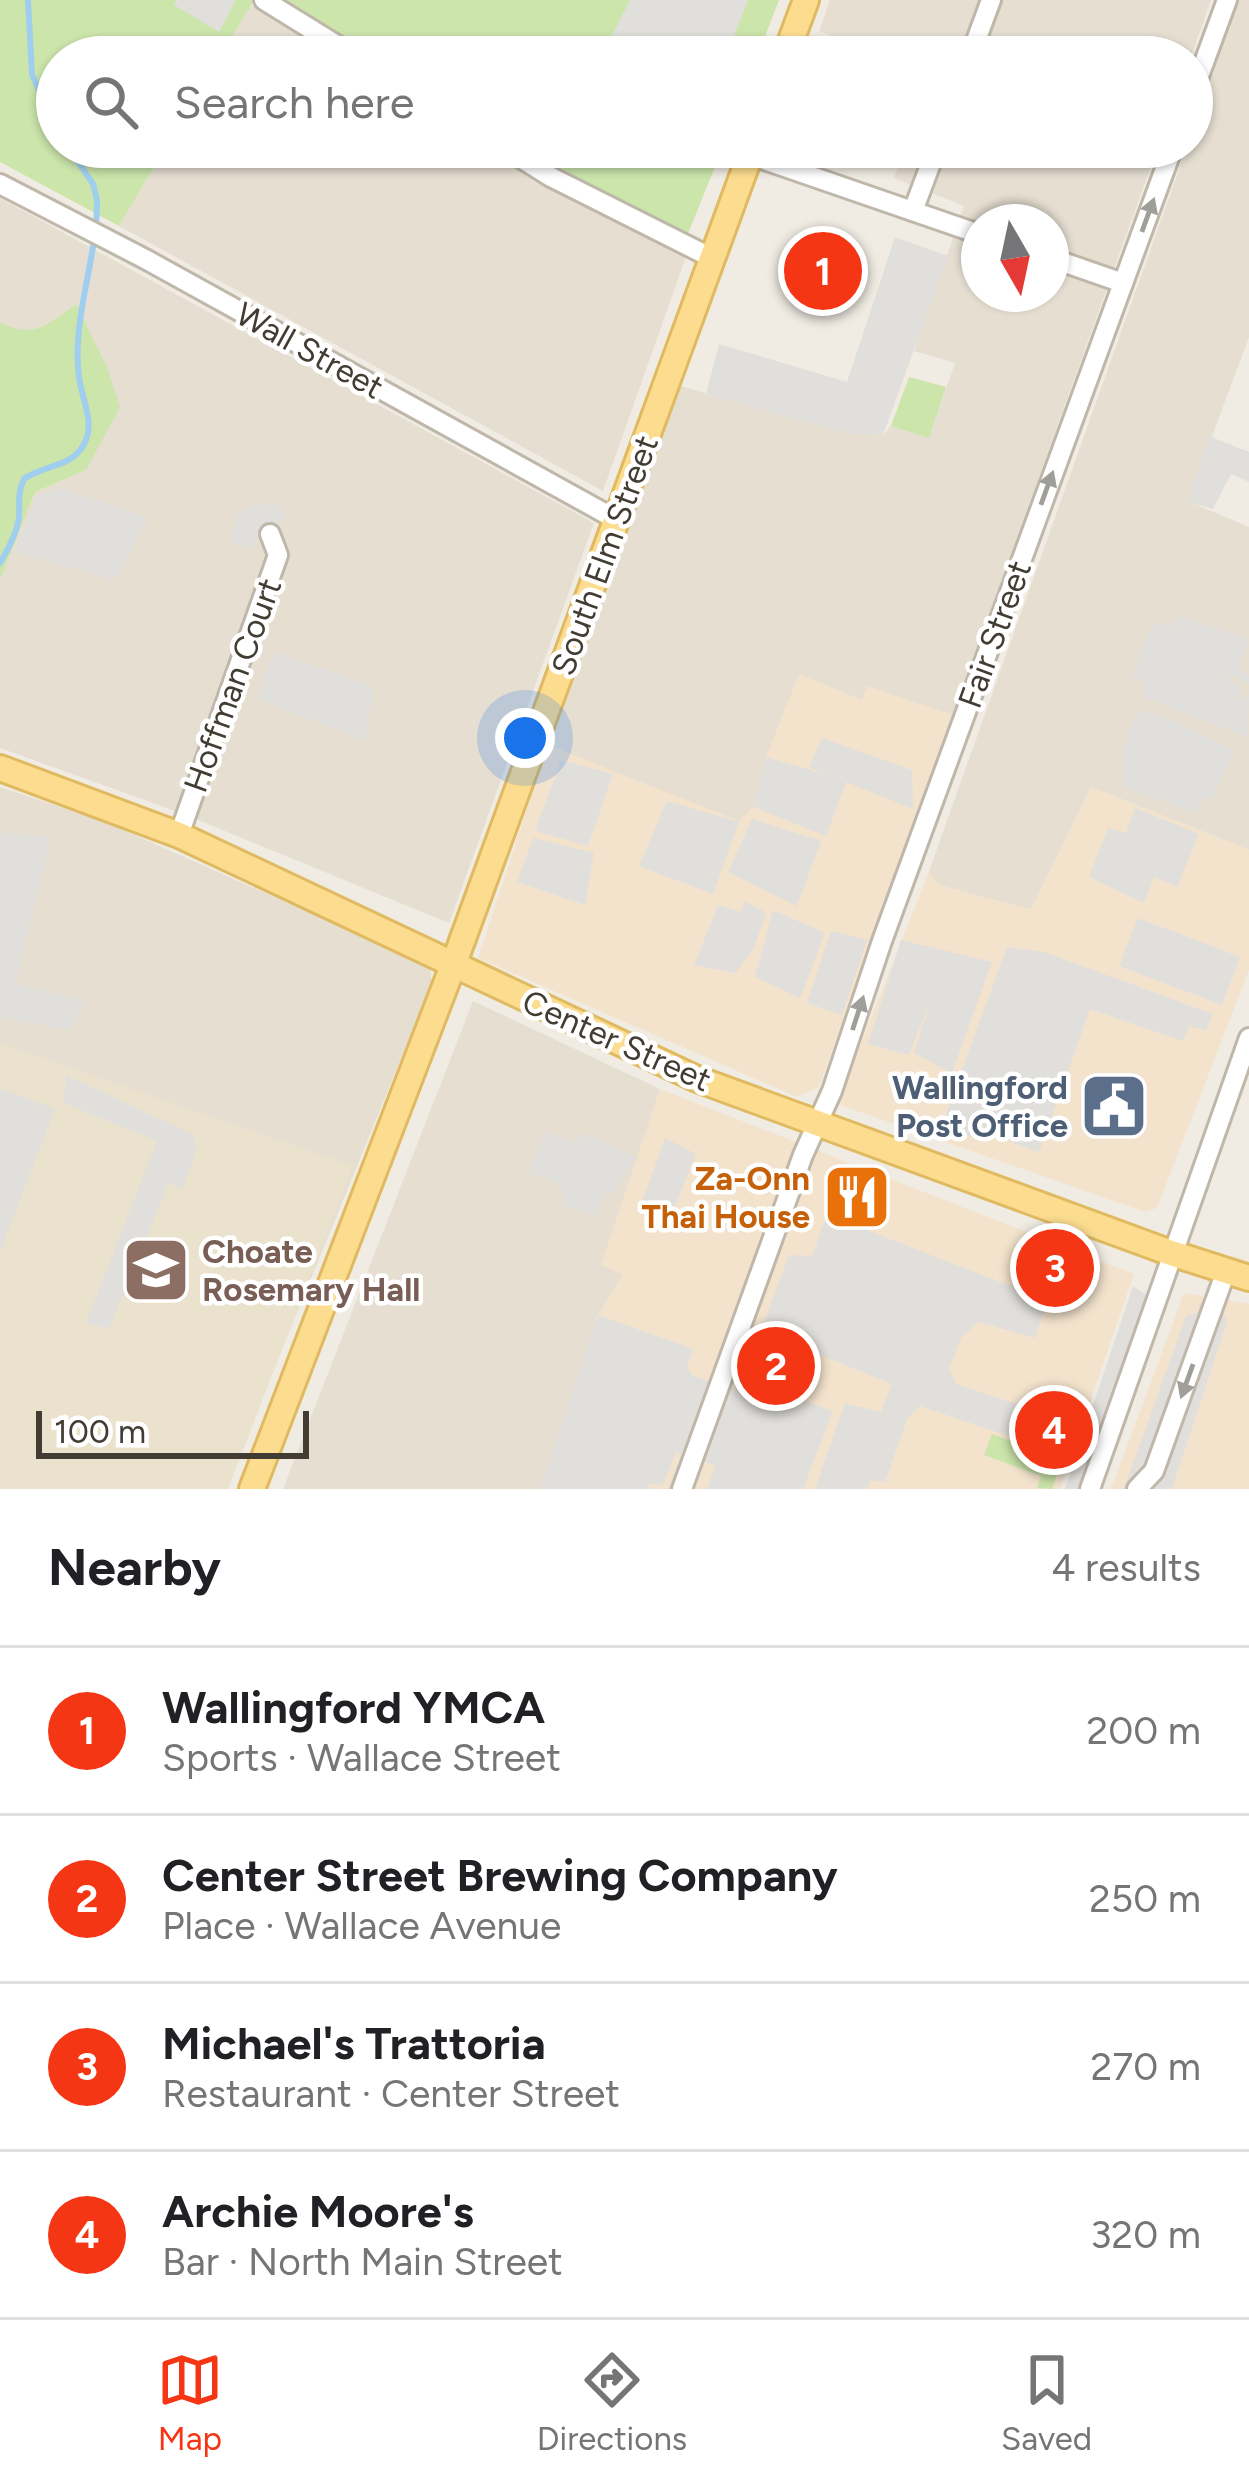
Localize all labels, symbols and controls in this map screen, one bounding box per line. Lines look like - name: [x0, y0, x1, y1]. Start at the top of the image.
- search box: [36, 36, 1213, 168]
- icon: search: [78, 69, 144, 135]
- text: Search here: [174, 75, 414, 129]
- one-way arrow: [1139, 197, 1158, 233]
- north arrow: [961, 204, 1069, 312]
- pin: 1: [784, 226, 862, 316]
- street label: Wall Street: [229, 294, 390, 407]
- street label: South Elm Street: [543, 430, 666, 680]
- one-way arrow: [1039, 470, 1058, 506]
- street label: Fair Street: [950, 555, 1039, 713]
- street label: Hoffman Court: [176, 573, 289, 797]
- your location: [495, 708, 555, 768]
- street label: Center Street: [516, 981, 717, 1099]
- one-way arrow: [849, 994, 868, 1031]
- place label: Wallingford Post Office: [892, 1068, 1068, 1145]
- public building icon: Wallingford Post Office: [1079, 1071, 1149, 1141]
- place label: Za-Onn Thai House: [642, 1159, 810, 1236]
- restaurant icon: Za-Onn Thai House: [822, 1162, 892, 1232]
- pin: 3: [1016, 1223, 1094, 1313]
- place label: Choate Rosemary Hall: [202, 1232, 420, 1309]
- school or university icon: Choate Rosemary Hall: [121, 1235, 191, 1305]
- pin: 2: [737, 1321, 815, 1411]
- one-way arrow: [1177, 1363, 1195, 1399]
- pin: 4: [1015, 1385, 1093, 1475]
- scale bar: [36, 1405, 309, 1458]
- text: 100 m: [54, 1412, 146, 1451]
- text: Nearby: [48, 1537, 221, 1598]
- text: 4 results: [1051, 1544, 1201, 1591]
- text: Wallingford YMCA: [162, 1680, 545, 1734]
- text: 1: [79, 1707, 95, 1754]
- text: 200 m: [1086, 1707, 1201, 1754]
- text: Sports · Wallace Street: [162, 1734, 561, 1781]
- text: Center Street Brewing Company: [162, 1848, 838, 1902]
- text: 2: [76, 1875, 98, 1922]
- text: 250 m: [1089, 1875, 1201, 1922]
- text: Place · Wallace Avenue: [162, 1902, 561, 1949]
- text: Michael's Trattoria: [162, 2016, 546, 2070]
- text: 3: [76, 2043, 98, 2090]
- text: 270 m: [1090, 2043, 1201, 2090]
- text: Restaurant · Center Street: [162, 2070, 620, 2117]
- text: Archie Moore's: [162, 2184, 474, 2238]
- text: 4: [75, 2211, 99, 2258]
- text: 320 m: [1090, 2211, 1201, 2258]
- text: Bar · North Main Street: [162, 2238, 563, 2285]
- tab: Map: [157, 2347, 223, 2458]
- tab: Directions: [537, 2347, 687, 2458]
- tab: Saved: [1001, 2347, 1092, 2458]

